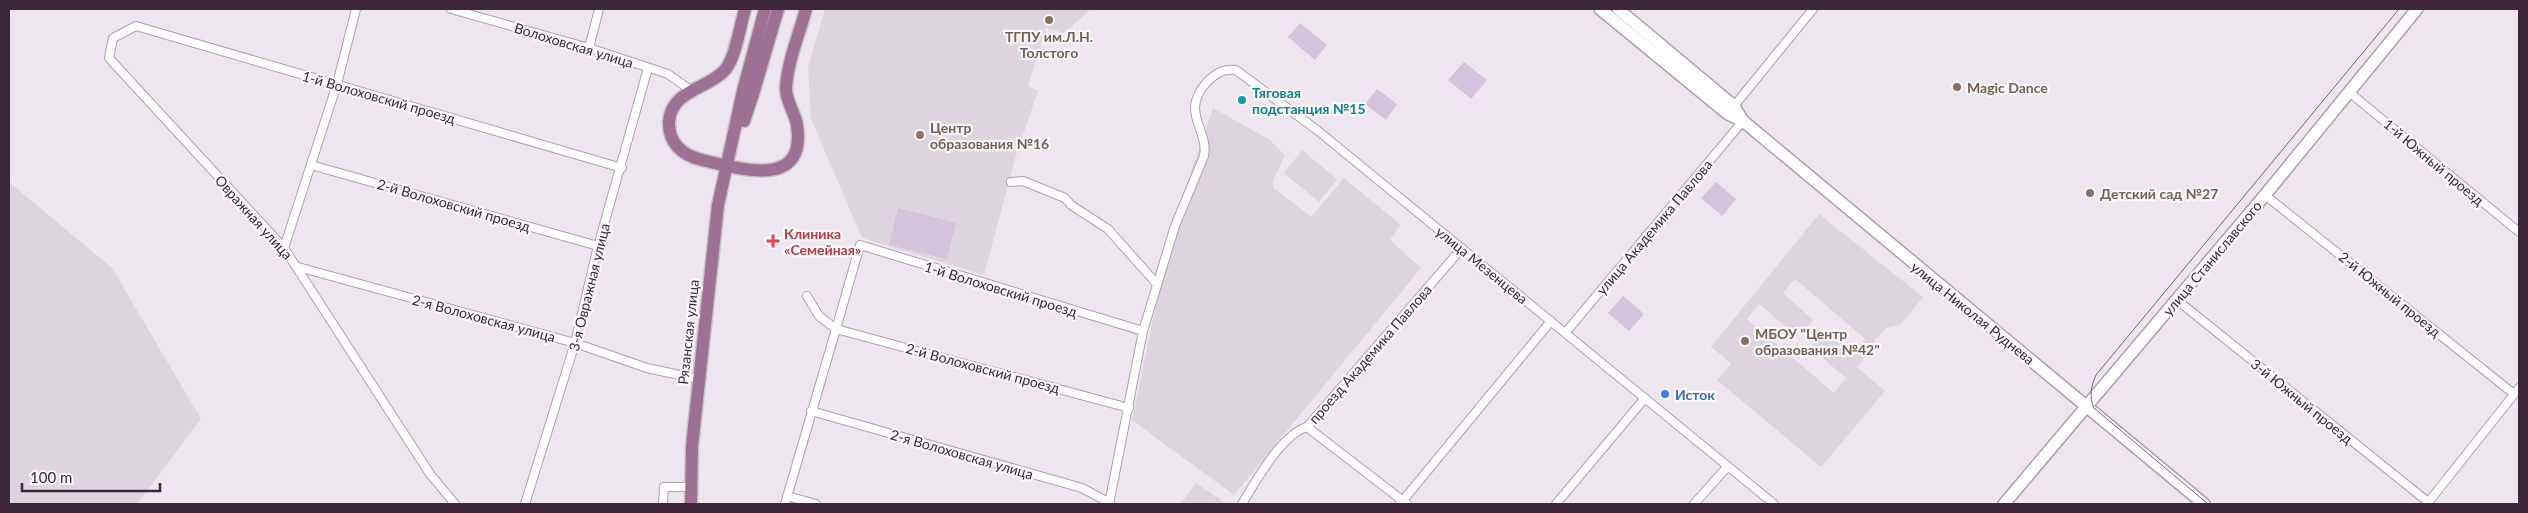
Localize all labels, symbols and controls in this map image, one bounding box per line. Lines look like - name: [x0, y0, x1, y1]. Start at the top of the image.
- marker: ТГПУ им.Л.Н. Толстого: [1043, 14, 1055, 26]
- street label: Волоховская улица: [512, 19, 636, 71]
- place label: ТГПУ им.Л.Н. Толстого: [1005, 28, 1093, 61]
- street label: 1-й Волоховский проезд: [300, 67, 458, 127]
- place label: Magic Dance: [1967, 79, 2048, 96]
- marker: Magic Dance: [1951, 81, 1963, 93]
- place label: Тяговая подстанция №15: [1252, 84, 1366, 117]
- marker: Тяговая подстанция №15: [1236, 94, 1248, 106]
- street label: 1-й Южный проезд: [2380, 115, 2488, 209]
- place label: Центр образования №16: [930, 119, 1049, 152]
- marker: Центр образования №16: [914, 129, 926, 141]
- street label: улица Академика Павлова: [1592, 156, 1716, 298]
- street label: Овражная улица: [212, 171, 296, 263]
- street label: 2-й Волоховский проезд: [375, 175, 533, 235]
- place label: Детский сад №27: [2100, 185, 2218, 202]
- marker: Детский сад №27: [2084, 187, 2096, 199]
- street label: улица Станиславского: [2159, 197, 2265, 319]
- street label: 3-я Овражная улица: [565, 221, 613, 353]
- street label: улица Мезенцева: [1433, 223, 1531, 307]
- place label: Клиника «Семейная»: [784, 225, 861, 258]
- marker: Клиника «Семейная»: [766, 234, 780, 248]
- street label: 2-й Южный проезд: [2336, 248, 2445, 340]
- street label: 1-й Волоховский проезд: [923, 258, 1080, 320]
- street label: улица Николая Руднева: [1908, 258, 2038, 368]
- street label: Рязанская улица: [674, 279, 702, 385]
- street label: проезд Академика Павлова: [1305, 281, 1435, 427]
- street label: 2-я Волоховская улица: [411, 291, 557, 345]
- place label: МБОУ "Центр образования №42": [1755, 325, 1880, 358]
- marker: МБОУ "Центр образования №42": [1739, 335, 1751, 347]
- street label: 2-й Волоховский проезд: [904, 339, 1062, 397]
- street label: 3-й Южный проезд: [2248, 355, 2357, 447]
- place label: Исток: [1675, 386, 1715, 403]
- marker: Исток: [1659, 388, 1671, 400]
- street label: 2-я Волоховская улица: [889, 426, 1035, 483]
- scale bar: [22, 460, 160, 492]
- text: 100 m: [30, 468, 72, 486]

